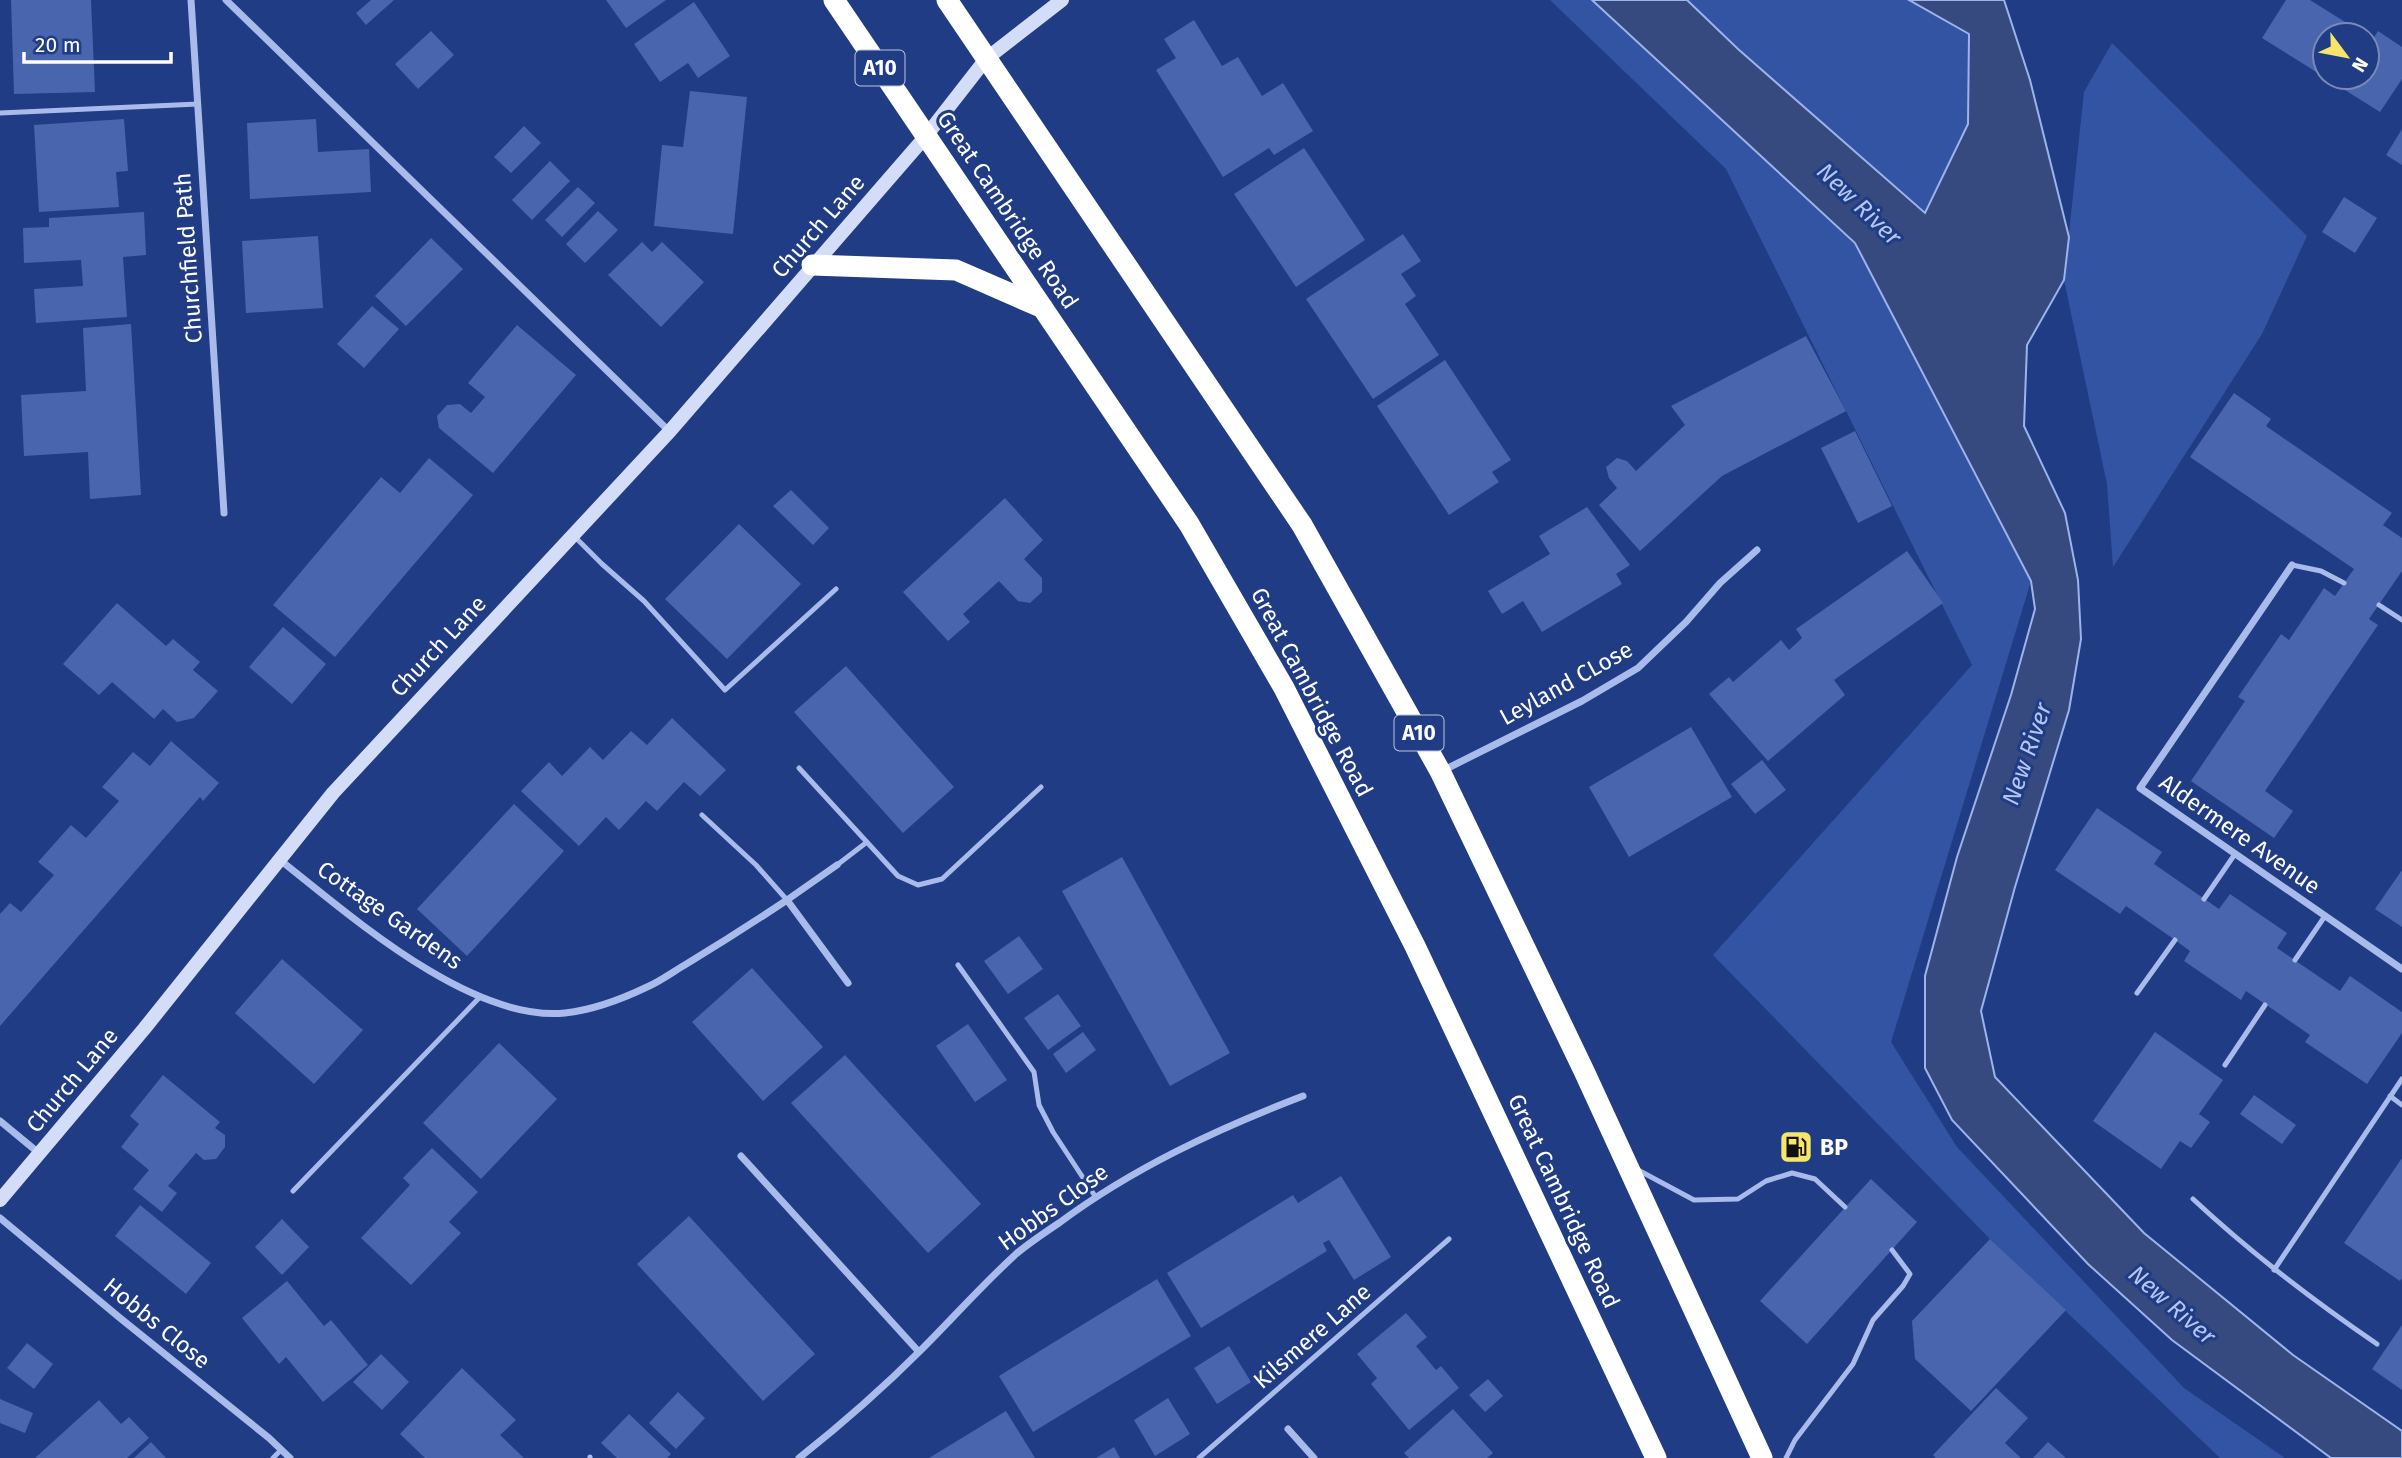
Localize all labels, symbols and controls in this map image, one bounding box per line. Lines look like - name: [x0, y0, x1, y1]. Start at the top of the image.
- scale bar: [24, 21, 172, 65]
- north arrow: [2311, 21, 2381, 91]
- text: 20 m: [35, 32, 81, 58]
- road number: A10: [856, 50, 904, 86]
- text: N: [2347, 53, 2373, 76]
- street label: Great Cambridge Road: [931, 106, 1085, 314]
- water label: New River: [1811, 157, 1907, 252]
- street label: Church Lane: [765, 169, 871, 283]
- street label: Churchfield Path: [168, 172, 208, 344]
- street label: Great Cambridge Road: [1245, 583, 1379, 801]
- street label: Church Lane: [384, 590, 492, 702]
- street label: Leyland CLose: [1495, 635, 1637, 731]
- water label: New River: [1996, 698, 2058, 809]
- road number: A10: [1394, 716, 1444, 750]
- street label: Aldermere Avenue: [2154, 768, 2326, 900]
- street label: Cottage Gardens: [312, 855, 468, 975]
- street label: Church Lane: [20, 1022, 124, 1138]
- street label: Great Cambridge Road: [1502, 1090, 1626, 1312]
- fuel station icon: BP: [1777, 1128, 1815, 1166]
- place label: BP: [1820, 1133, 1848, 1161]
- street label: Hobbs Close: [993, 1158, 1113, 1256]
- water label: New River: [2123, 1260, 2222, 1351]
- street label: Hobbs Close: [98, 1271, 216, 1375]
- street label: Kilsmere Lane: [1248, 1277, 1376, 1395]

